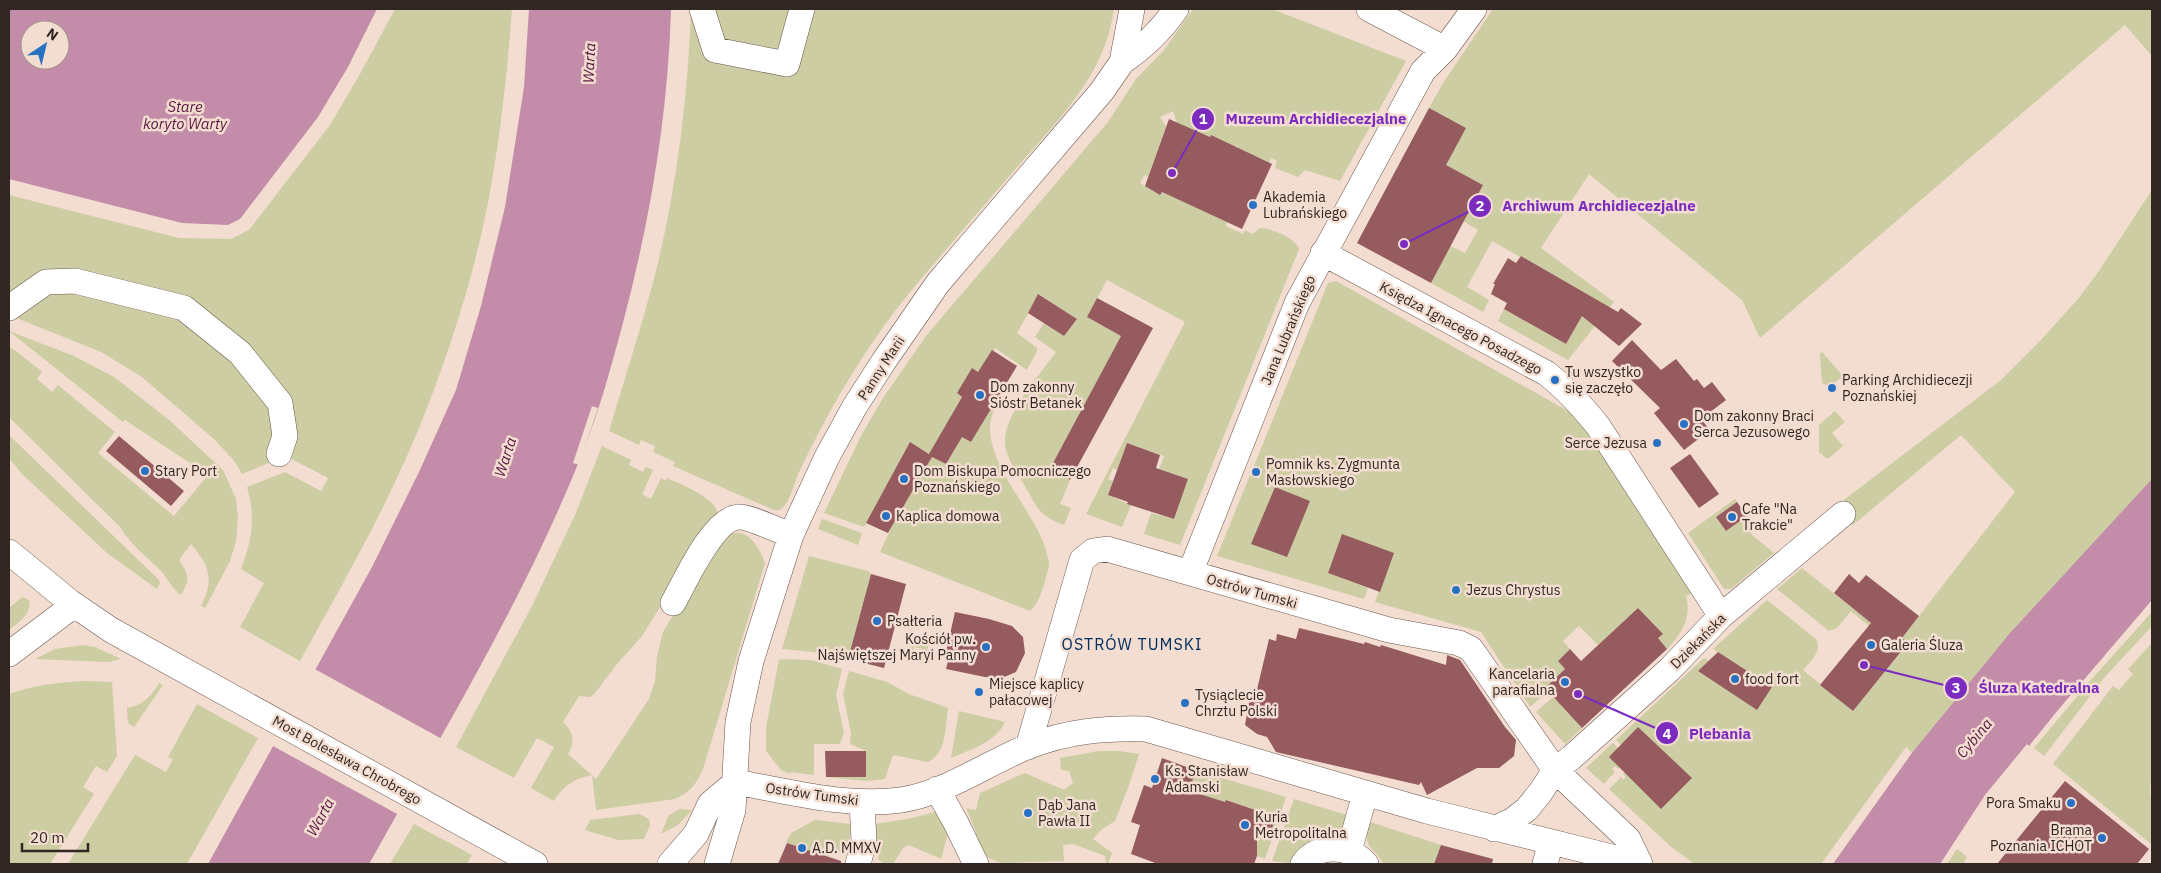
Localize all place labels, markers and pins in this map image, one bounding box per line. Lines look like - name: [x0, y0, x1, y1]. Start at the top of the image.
- callout: Muzeum Archidiecezjalne: [1191, 104, 1417, 134]
- place label: Akademia Lubrańskiego: [1263, 188, 1347, 222]
- callout: Archiwum Archidiecezjalne: [1468, 191, 1706, 221]
- marker: Akademia Lubrańskiego: [1247, 199, 1259, 211]
- place label: Tu wszystko się zaczęło: [1565, 363, 1641, 397]
- place label: Parking Archidiecezji Poznańskiej: [1842, 371, 1972, 405]
- marker: Tu wszystko się zaczęło: [1549, 374, 1561, 386]
- place label: Dom zakonny Sióstr Betanek: [990, 378, 1082, 412]
- marker: Parking Archidiecezji Poznańskiej: [1826, 382, 1838, 394]
- marker: Dom zakonny Sióstr Betanek: [974, 389, 986, 401]
- place label: Dom zakonny Braci Serca Jezusowego: [1694, 407, 1814, 441]
- marker: Dom zakonny Braci Serca Jezusowego: [1678, 418, 1690, 430]
- place label: Serce Jezusa: [1565, 434, 1648, 452]
- marker: Serce Jezusa: [1651, 437, 1663, 449]
- place label: Pomnik ks. Zygmunta Masłowskiego: [1266, 455, 1401, 489]
- place label: Stary Port: [155, 462, 217, 480]
- place label: Dom Biskupa Pomocniczego Poznańskiego: [914, 462, 1091, 496]
- marker: Stary Port: [139, 465, 151, 477]
- marker: Pomnik ks. Zygmunta Masłowskiego: [1250, 466, 1262, 478]
- marker: Dom Biskupa Pomocniczego Poznańskiego: [898, 473, 910, 485]
- place label: Cafe "Na Trakcie": [1742, 500, 1797, 534]
- place label: Kaplica domowa: [896, 507, 1000, 525]
- marker: Kaplica domowa: [880, 510, 892, 522]
- marker: Cafe "Na Trakcie": [1726, 511, 1738, 523]
- place label: Jezus Chrystus: [1466, 581, 1561, 599]
- marker: Jezus Chrystus: [1450, 584, 1462, 596]
- place label: Psałteria: [887, 612, 943, 630]
- marker: Psałteria: [871, 615, 883, 627]
- place label: Kościół pw. Najświętszej Maryi Panny: [818, 630, 976, 664]
- place label: Galeria Śluza: [1881, 635, 1964, 654]
- marker: Galeria Śluza: [1865, 639, 1877, 651]
- marker: Kościół pw. Najświętszej Maryi Panny: [980, 641, 992, 653]
- place label: Kancelaria parafialna: [1489, 665, 1556, 699]
- place label: food fort: [1745, 670, 1799, 688]
- marker: food fort: [1729, 673, 1741, 685]
- callout: Śluza Katedralna: [1944, 673, 2110, 703]
- place label: Miejsce kaplicy pałacowej: [989, 675, 1084, 709]
- marker: Kancelaria parafialna: [1559, 676, 1571, 688]
- marker: Miejsce kaplicy pałacowej: [973, 686, 985, 698]
- place label: Tysiąclecie Chrztu Polski: [1195, 686, 1277, 720]
- marker: Tysiąclecie Chrztu Polski: [1179, 697, 1191, 709]
- callout: Plebania: [1654, 718, 1761, 748]
- place label: Ks. Stanisław Adamski: [1165, 762, 1249, 796]
- marker: Ks. Stanisław Adamski: [1149, 773, 1161, 785]
- place label: Pora Smaku: [1986, 794, 2061, 812]
- place label: Dąb Jana Pawła II: [1038, 796, 1097, 830]
- marker: Pora Smaku: [2065, 797, 2077, 809]
- marker: Dąb Jana Pawła II: [1022, 807, 1034, 819]
- place label: Kuria Metropolitalna: [1255, 808, 1347, 842]
- marker: Kuria Metropolitalna: [1239, 819, 1251, 831]
- place label: Brama Poznania ICHOT: [1990, 821, 2093, 855]
- marker: Brama Poznania ICHOT: [2096, 832, 2108, 844]
- place label: A.D. MMXV: [812, 839, 881, 857]
- marker: A.D. MMXV: [796, 842, 808, 854]

